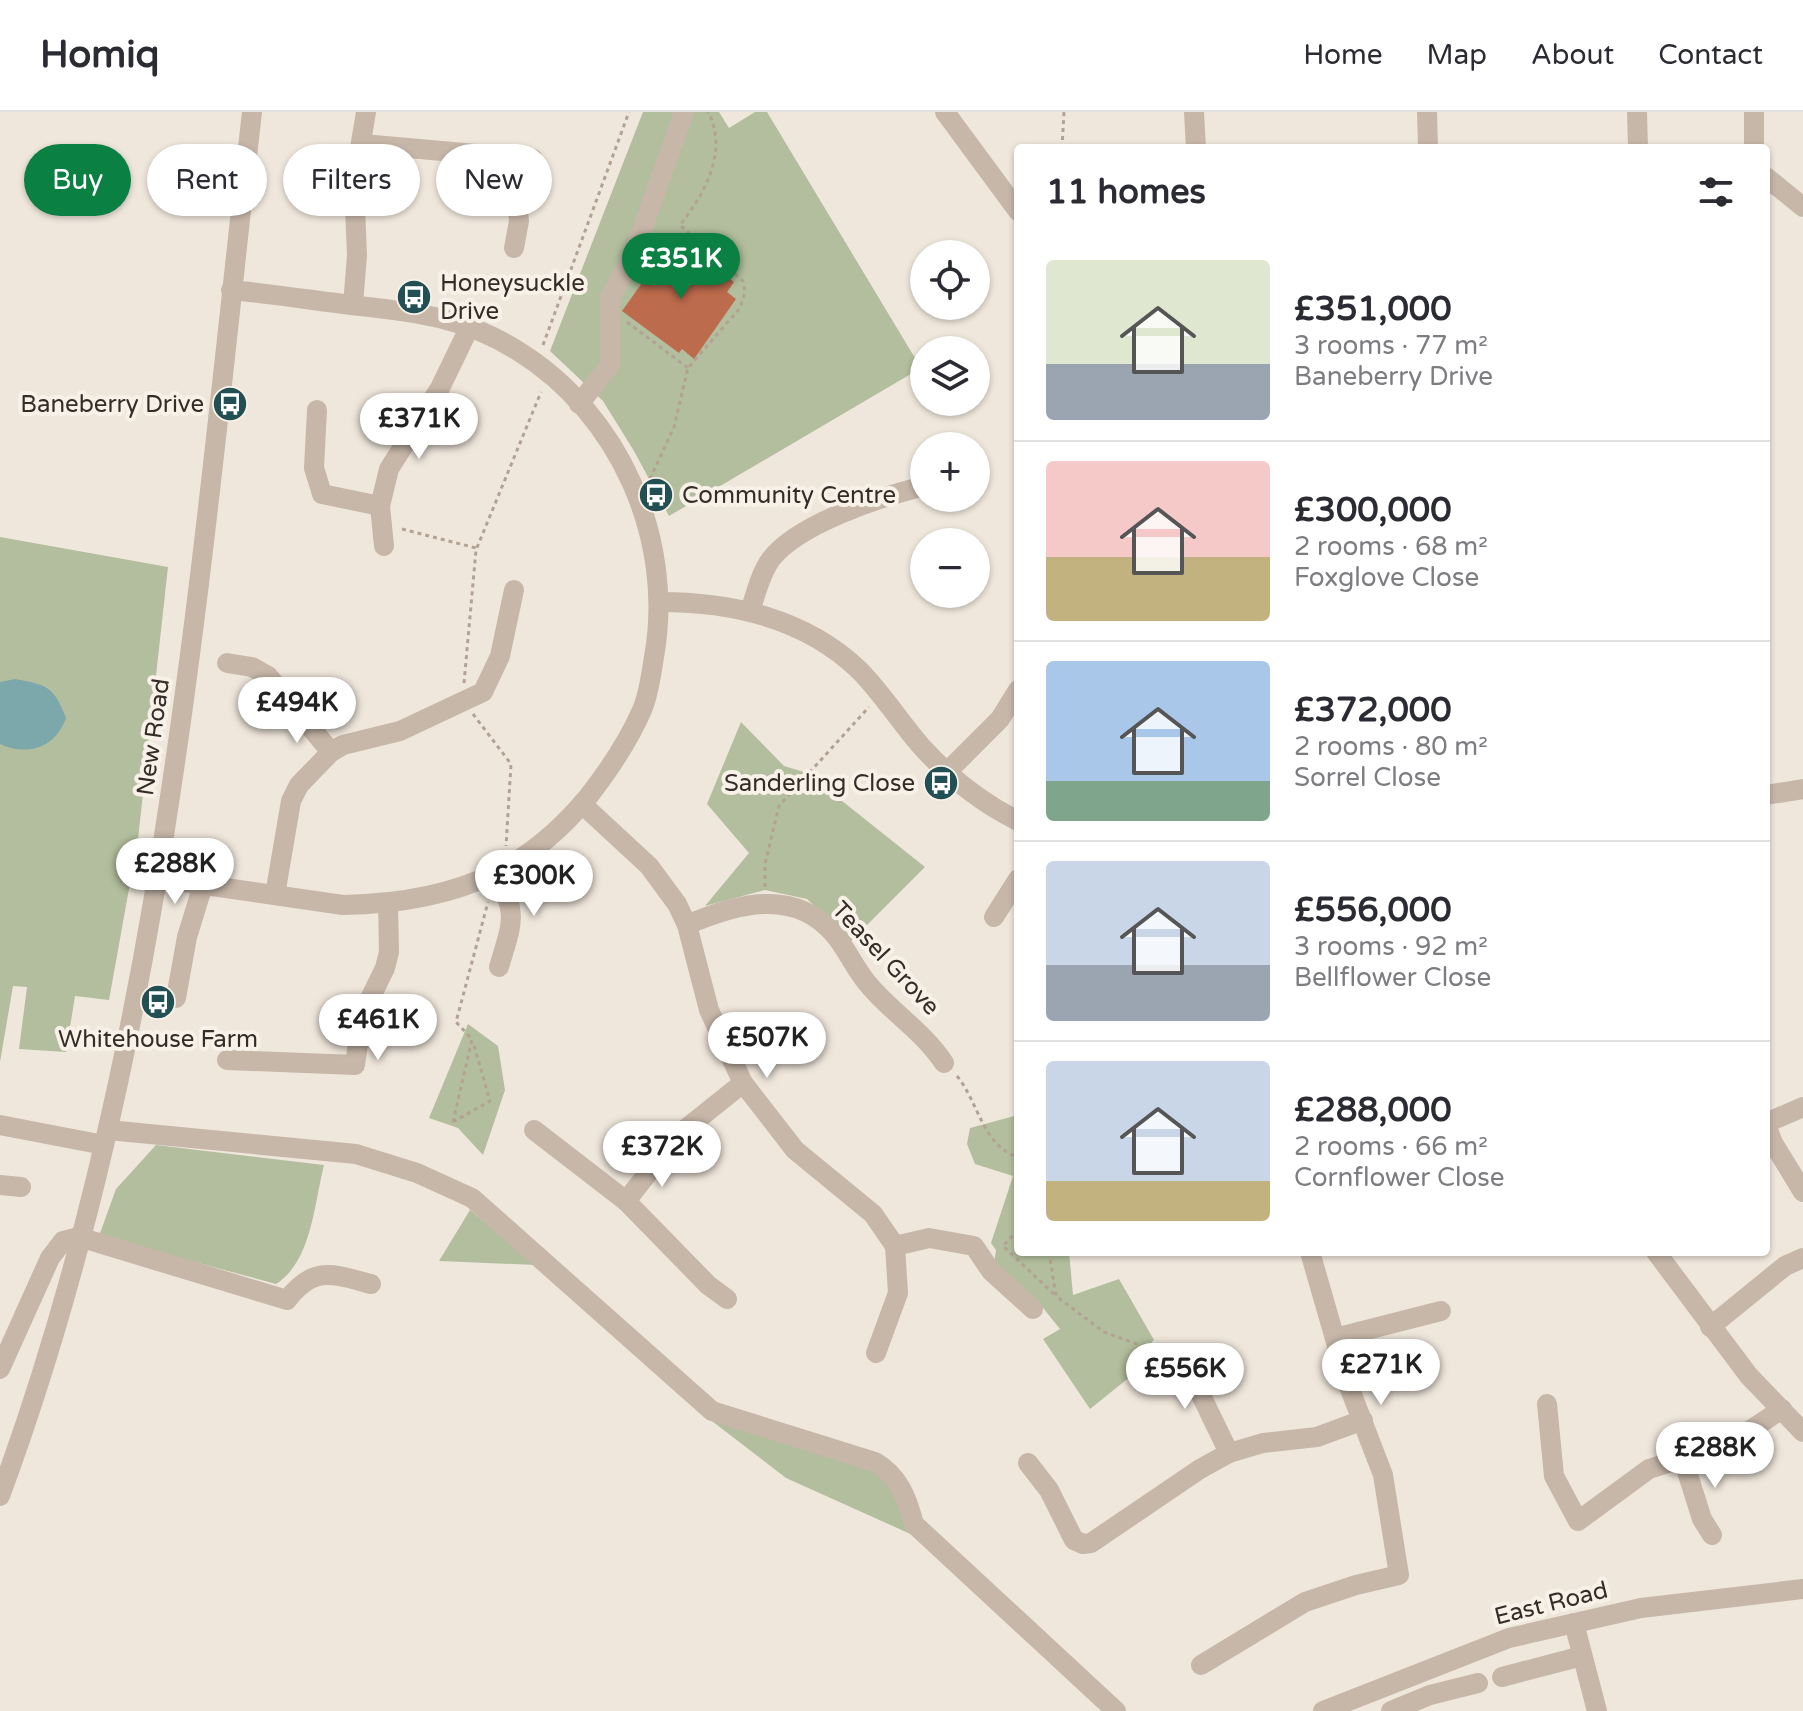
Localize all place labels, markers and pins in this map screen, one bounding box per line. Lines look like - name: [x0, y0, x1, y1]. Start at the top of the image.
- pin: £351K: [625, 233, 737, 301]
- place label: Honeysuckle Drive: [440, 269, 585, 326]
- bus stop icon: Honeysuckle Drive: [395, 278, 433, 316]
- bus stop icon: Baneberry Drive: [211, 385, 249, 423]
- place label: Baneberry Drive: [20, 390, 204, 419]
- pin: £371K: [363, 393, 475, 461]
- bus stop icon: Community Centre: [637, 476, 675, 514]
- place label: Community Centre: [682, 481, 896, 510]
- pin: £494K: [241, 677, 353, 745]
- bus stop icon: Sanderling Close: [922, 764, 960, 802]
- place label: Sanderling Close: [724, 769, 915, 798]
- pin: £288K: [119, 838, 231, 906]
- pin: £300K: [478, 850, 590, 918]
- bus stop icon: Whitehouse Farm: [139, 983, 177, 1021]
- pin: £461K: [322, 994, 434, 1062]
- pin: £507K: [711, 1012, 823, 1080]
- place label: Whitehouse Farm: [58, 1025, 258, 1054]
- pin: £372K: [606, 1121, 718, 1189]
- pin: £271K: [1325, 1339, 1437, 1407]
- pin: £556K: [1129, 1343, 1241, 1411]
- pin: £288K: [1659, 1422, 1771, 1490]

